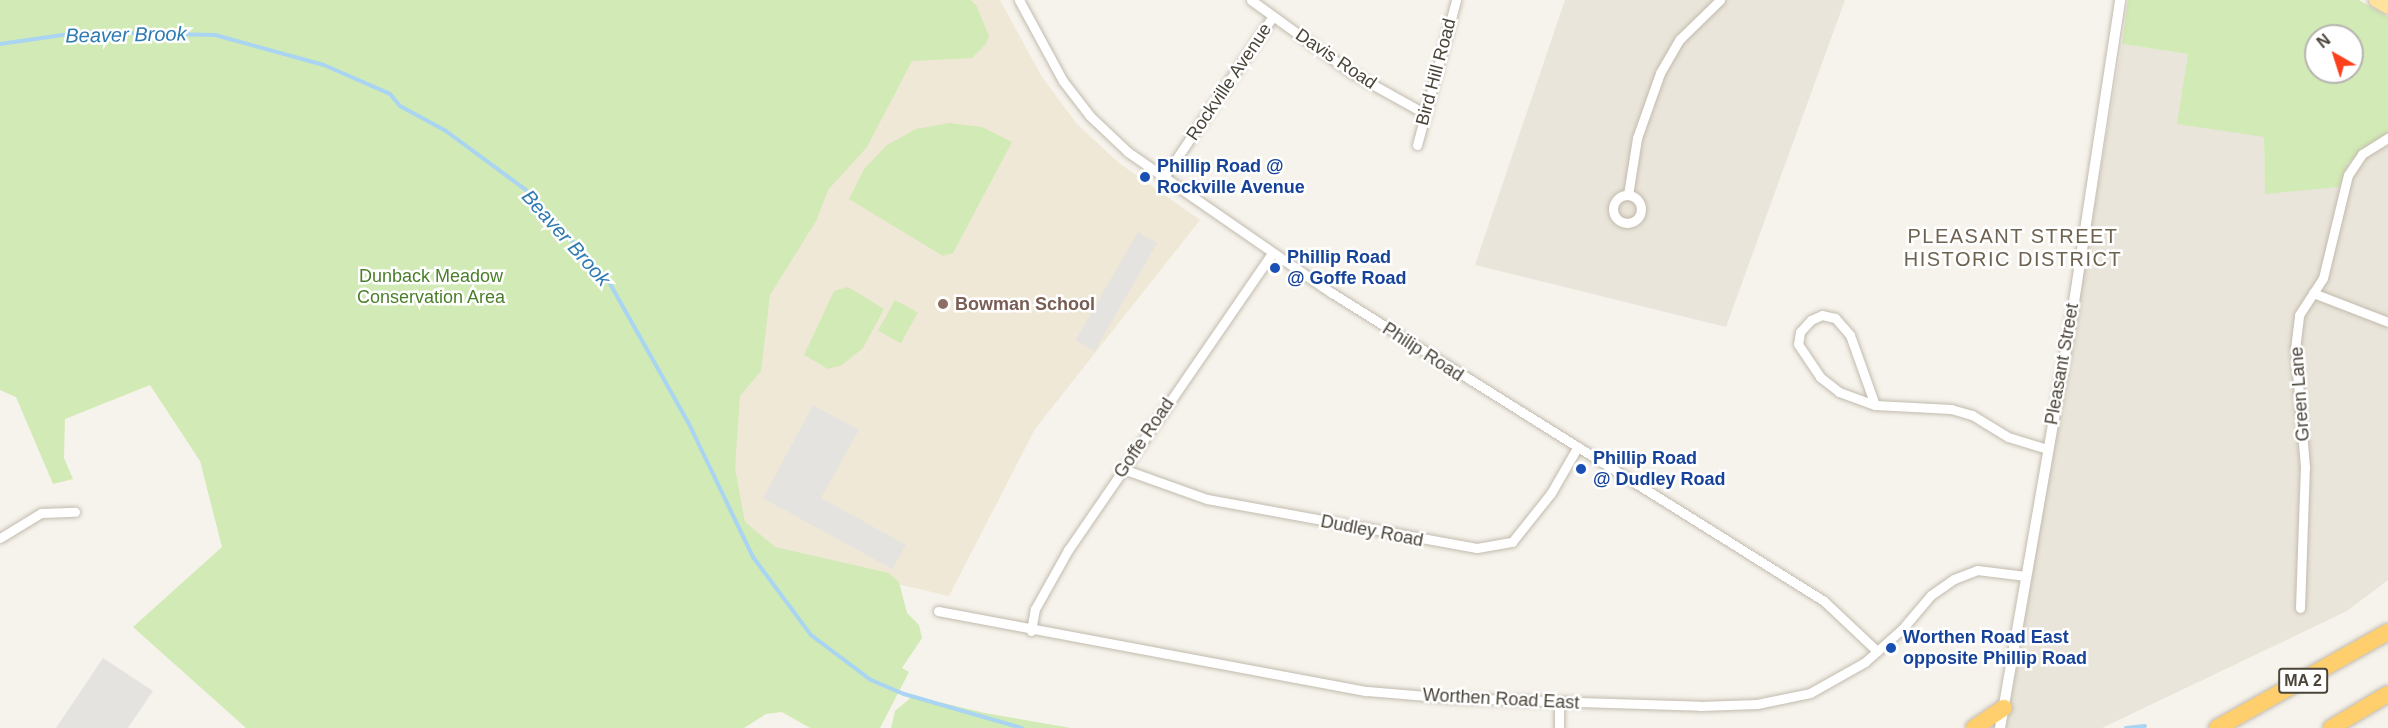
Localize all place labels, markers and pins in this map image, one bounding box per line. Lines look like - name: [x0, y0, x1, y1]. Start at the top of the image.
- place label: Phillip Road @ Rockville Avenue: [1157, 156, 1305, 198]
- marker: Phillip Road @ Rockville Avenue: [1138, 170, 1152, 184]
- place label: Phillip Road @ Goffe Road: [1287, 247, 1407, 290]
- marker: Phillip Road @ Goffe Road: [1268, 261, 1282, 275]
- place label: Bowman School: [955, 293, 1095, 315]
- marker: Bowman School: [936, 297, 950, 311]
- place label: Phillip Road @ Dudley Road: [1593, 448, 1726, 490]
- marker: Phillip Road @ Dudley Road: [1574, 462, 1588, 476]
- place label: Worthen Road East opposite Phillip Road: [1903, 627, 2087, 670]
- marker: Worthen Road East opposite Phillip Road: [1884, 641, 1898, 655]

